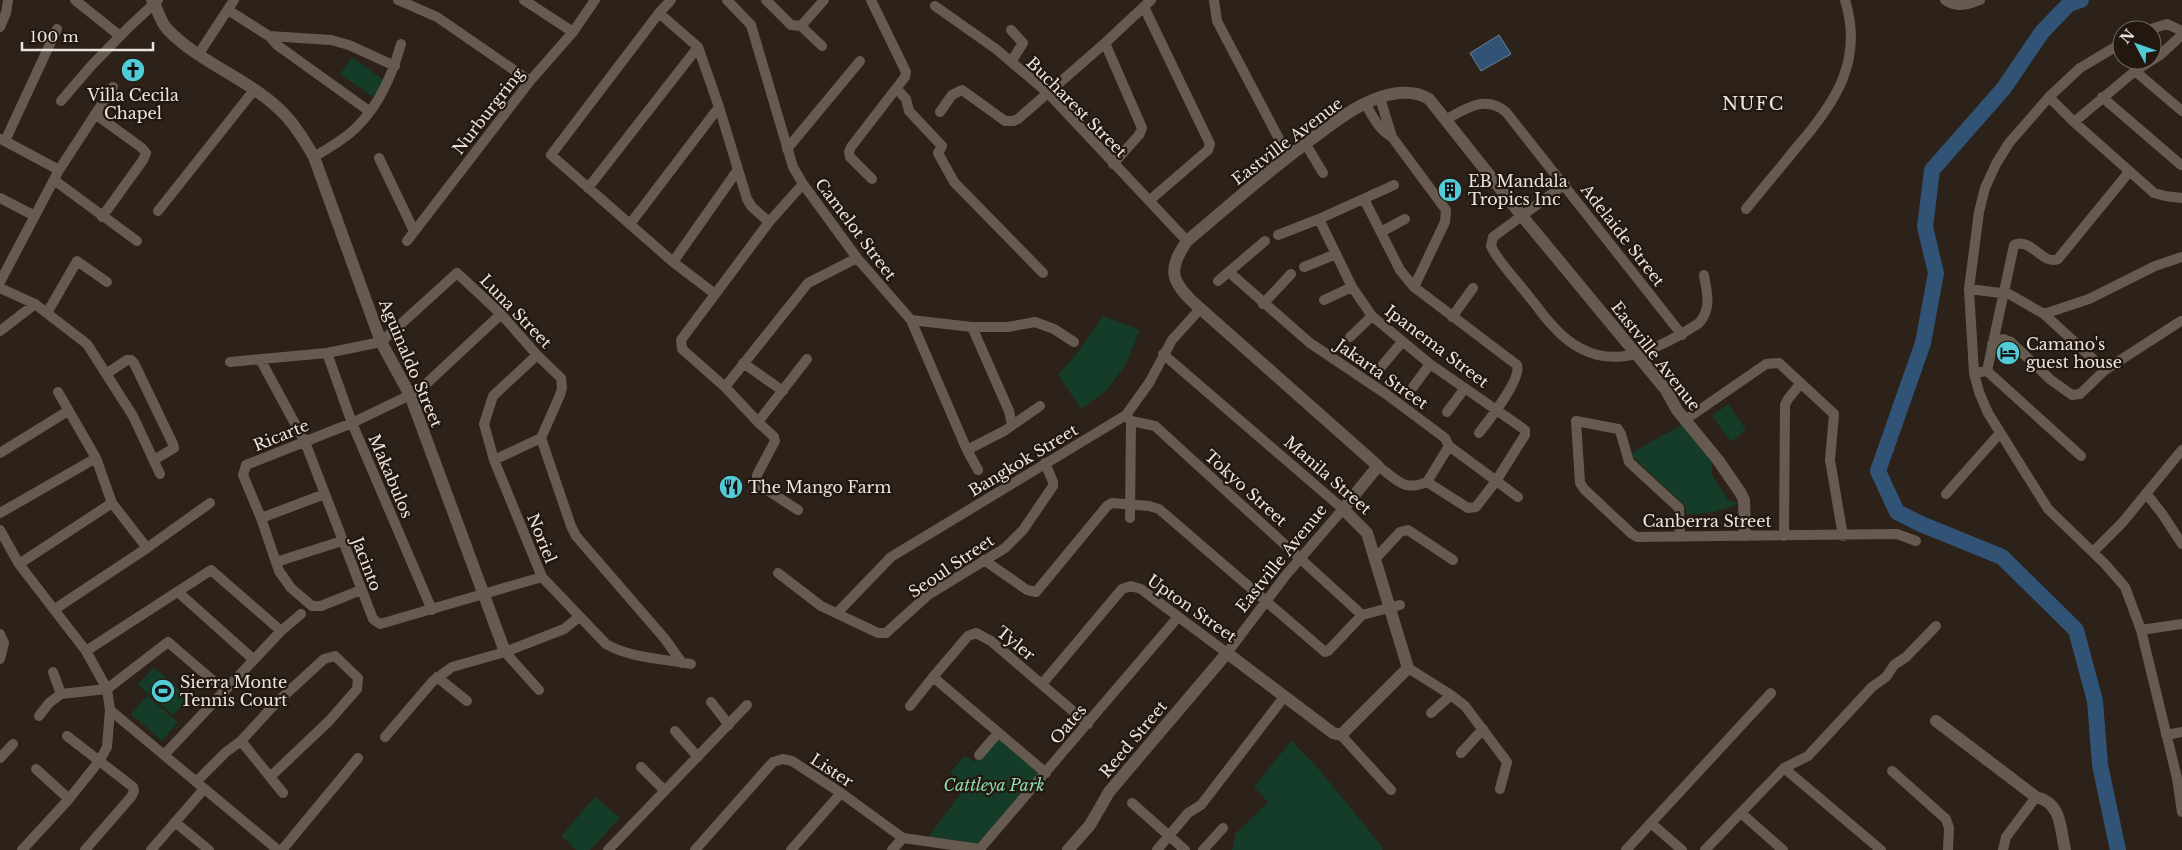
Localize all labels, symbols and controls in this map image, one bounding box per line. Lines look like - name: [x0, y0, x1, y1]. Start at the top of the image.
- scale bar: [22, 20, 154, 52]
- north arrow: [2112, 20, 2162, 70]
- text: N: [2116, 26, 2138, 47]
- text: 100 m: [30, 27, 79, 46]
- street label: Bucharest Street: [1023, 53, 1131, 161]
- church icon: Villa Cecila Chapel: [120, 57, 146, 83]
- street label: Nurburgring: [448, 63, 528, 158]
- place label: Villa Cecila Chapel: [86, 85, 179, 123]
- street label: Eastville Avenue: [1228, 93, 1346, 189]
- district label: NUFC: [1722, 93, 1784, 115]
- place label: EB Mandala Tropics Inc: [1468, 171, 1568, 209]
- street label: Camelot Street: [811, 174, 901, 284]
- building icon: EB Mandala Tropics Inc: [1437, 177, 1463, 203]
- street label: Adelaide Street: [1576, 179, 1669, 290]
- street label: Luna Street: [476, 270, 556, 352]
- street label: Aguinaldo Street: [375, 295, 447, 430]
- street label: Eastville Avenue: [1607, 297, 1705, 415]
- street label: Ipanema Street: [1381, 300, 1493, 392]
- street label: Jakarta Street: [1330, 334, 1432, 413]
- place label: Camano's guest house: [2026, 334, 2122, 372]
- hotel icon: Camano's guest house: [1995, 340, 2021, 366]
- street label: Ricarte: [250, 415, 312, 455]
- street label: Bangkok Street: [965, 420, 1081, 500]
- street label: Makabulos: [364, 431, 418, 521]
- street label: Manila Street: [1280, 432, 1376, 518]
- street label: Tokyo Street: [1200, 446, 1292, 530]
- restaurant icon: The Mango Farm: [718, 474, 744, 500]
- place label: The Mango Farm: [748, 477, 891, 497]
- street label: Eastville Avenue: [1231, 500, 1331, 616]
- street label: Noriel: [523, 510, 561, 566]
- street label: Canberra Street: [1642, 511, 1772, 531]
- street label: Seoul Street: [905, 530, 997, 602]
- street label: Jacinto: [347, 532, 386, 594]
- street label: Upton Street: [1143, 570, 1241, 646]
- street label: Tyler: [993, 621, 1040, 665]
- place label: Sierra Monte Tennis Court: [180, 672, 287, 710]
- sports icon: Sierra Monte Tennis Court: [150, 678, 176, 704]
- street label: Reed Street: [1095, 696, 1171, 782]
- street label: Oates: [1045, 700, 1091, 748]
- street label: Lister: [807, 749, 858, 791]
- park label: Cattleya Park: [944, 775, 1044, 795]

